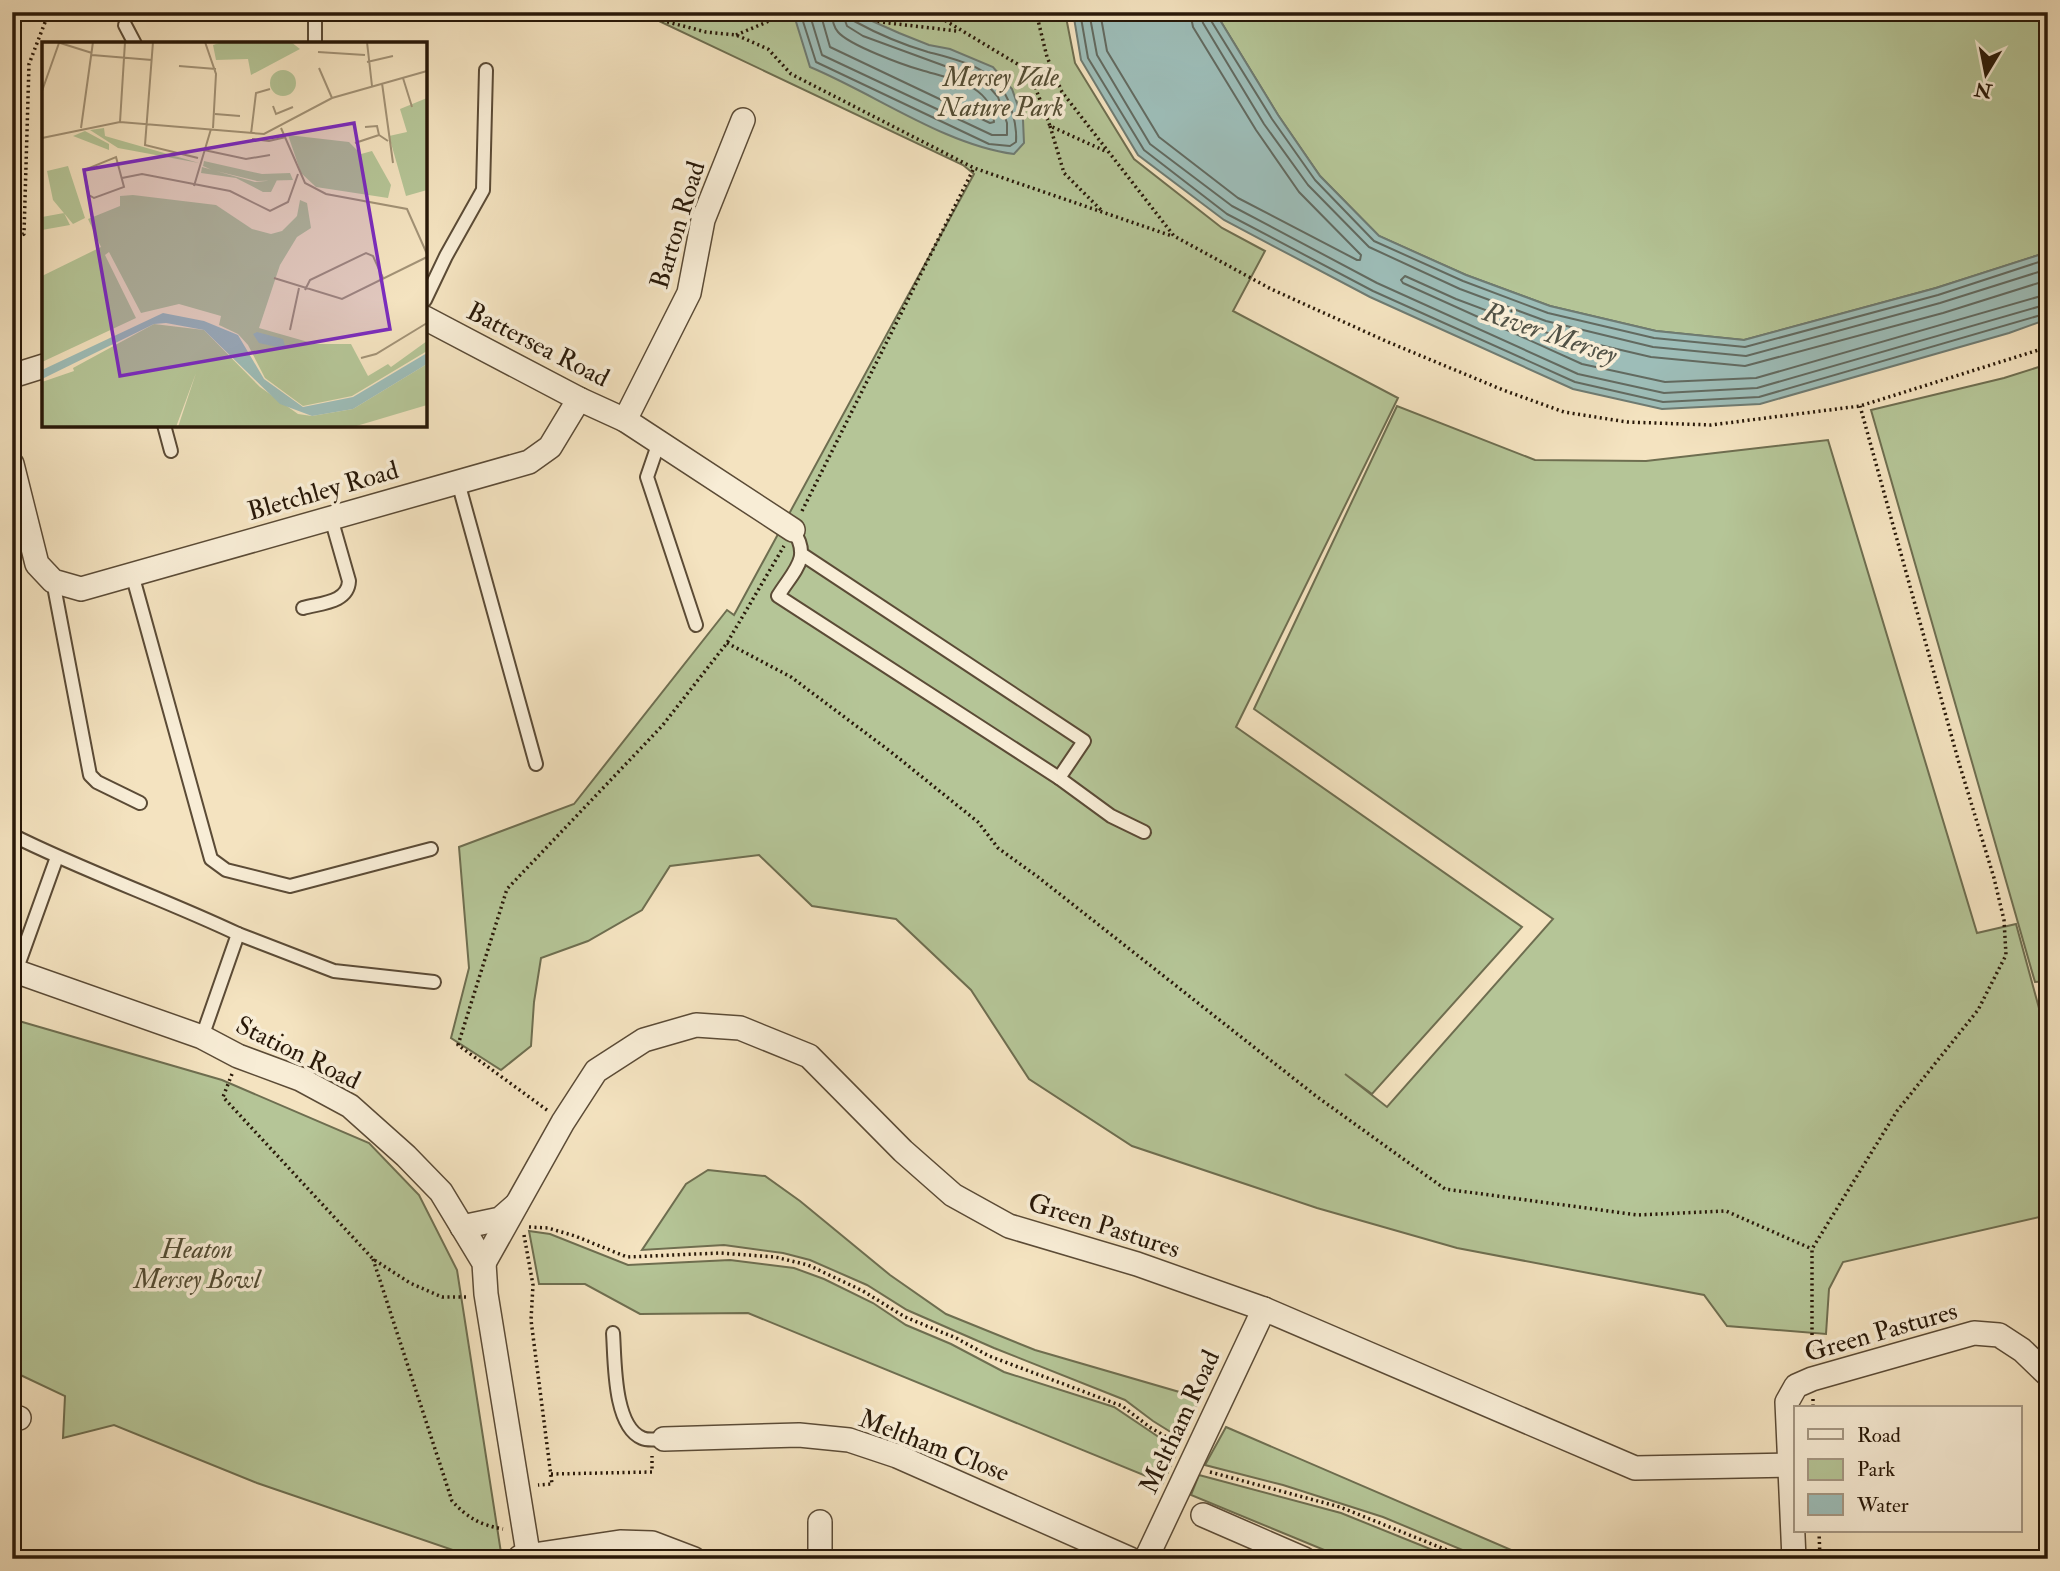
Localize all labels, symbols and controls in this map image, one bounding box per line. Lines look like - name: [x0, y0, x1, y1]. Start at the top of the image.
- north arrow: [1952, 38, 2022, 108]
- inset map: [42, 42, 427, 427]
- park label: Mersey Vale Nature Park: [937, 62, 1063, 124]
- text: N: [1972, 76, 1995, 103]
- street label: Barton Road: [643, 157, 713, 293]
- water label: River Mersey: [1477, 294, 1622, 373]
- street label: Battersea Road: [461, 295, 615, 395]
- street label: Bletchley Road: [244, 454, 402, 528]
- street label: Station Road: [231, 1009, 366, 1097]
- street label: Green Pastures: [1024, 1186, 1184, 1266]
- park label: Heaton Mersey Bowl: [132, 1234, 262, 1296]
- street label: Green Pastures: [1801, 1295, 1961, 1369]
- street label: Meltham Road: [1133, 1345, 1227, 1499]
- street label: Meltham Close: [854, 1403, 1014, 1489]
- legend: [1794, 1406, 2022, 1532]
- text: Road: [1857, 1422, 1902, 1449]
- text: Park: [1857, 1456, 1895, 1483]
- text: Water: [1856, 1492, 1909, 1519]

